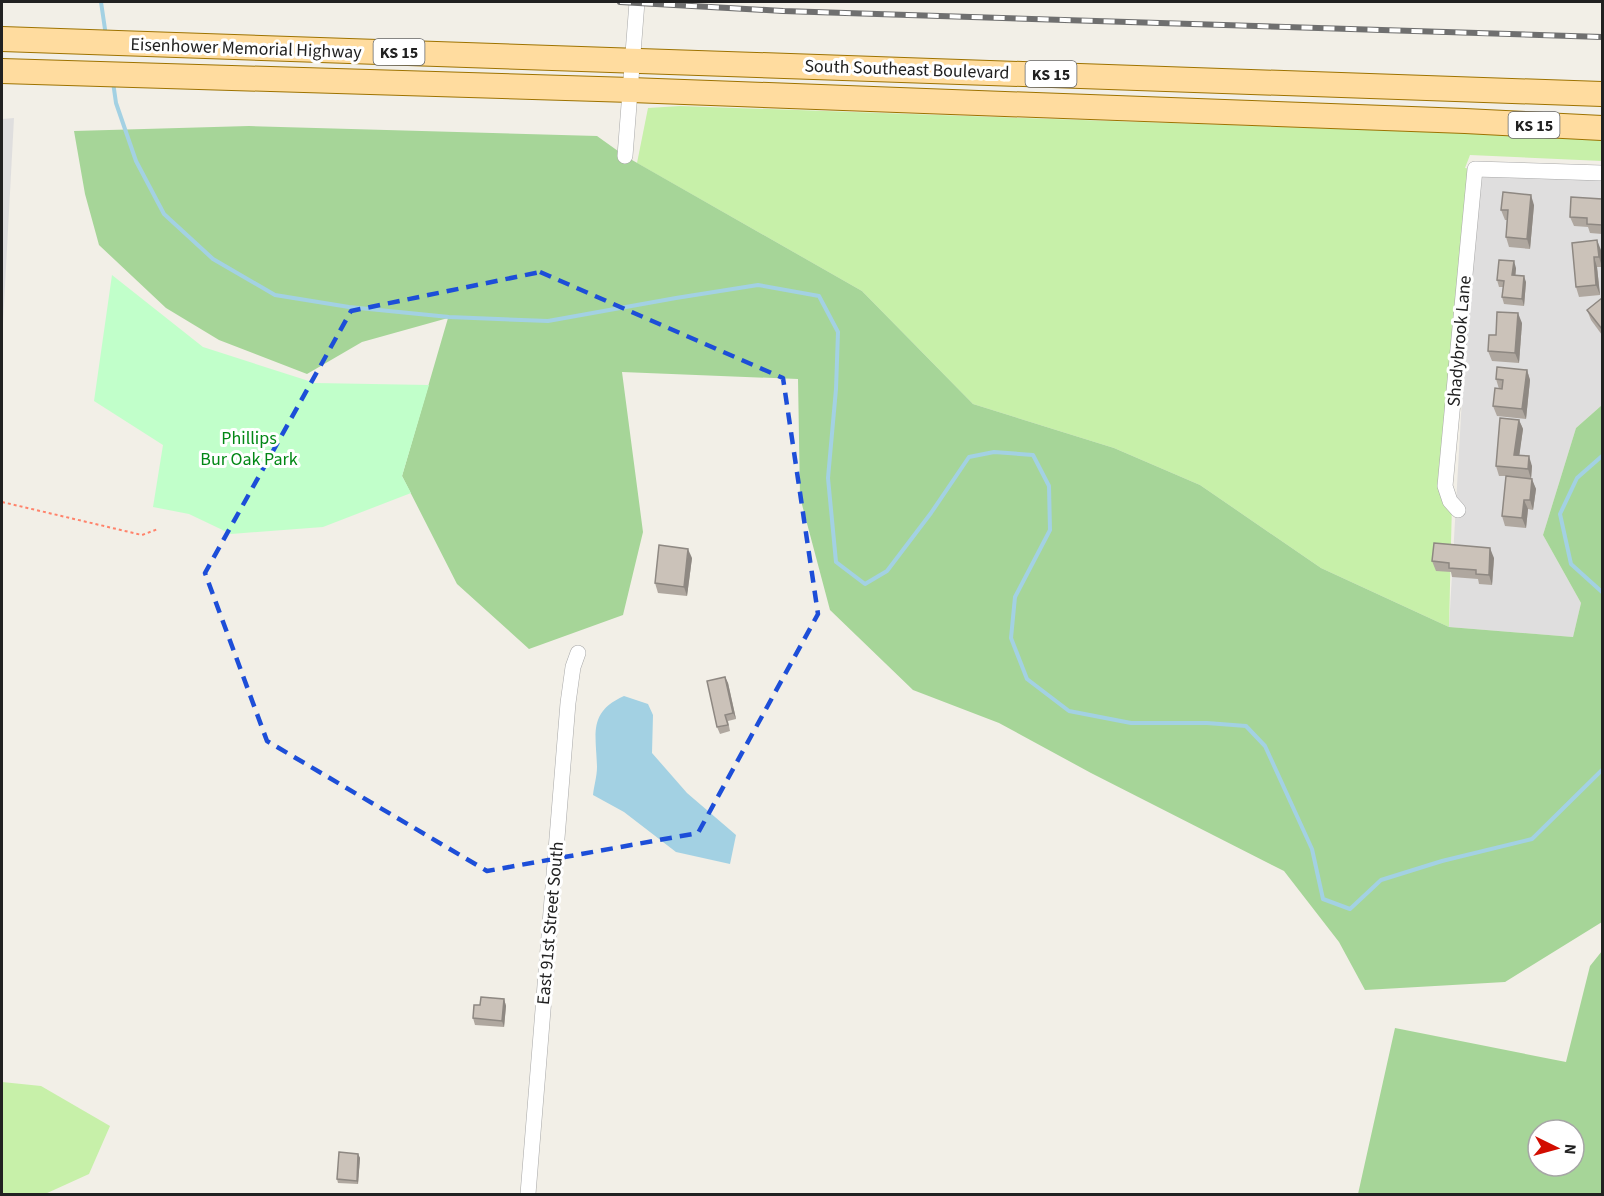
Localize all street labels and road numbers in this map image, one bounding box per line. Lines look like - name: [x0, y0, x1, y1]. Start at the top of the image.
- street label: Eisenhower Memorial Highway: [130, 32, 363, 65]
- road number: KS 15: [374, 39, 424, 65]
- street label: South Southeast Boulevard: [804, 53, 1010, 86]
- road number: KS 15: [1026, 61, 1076, 87]
- road number: KS 15: [1508, 112, 1559, 138]
- street label: Shadybrook Lane: [1441, 274, 1478, 408]
- street label: East 91st Street South: [531, 840, 570, 1006]

